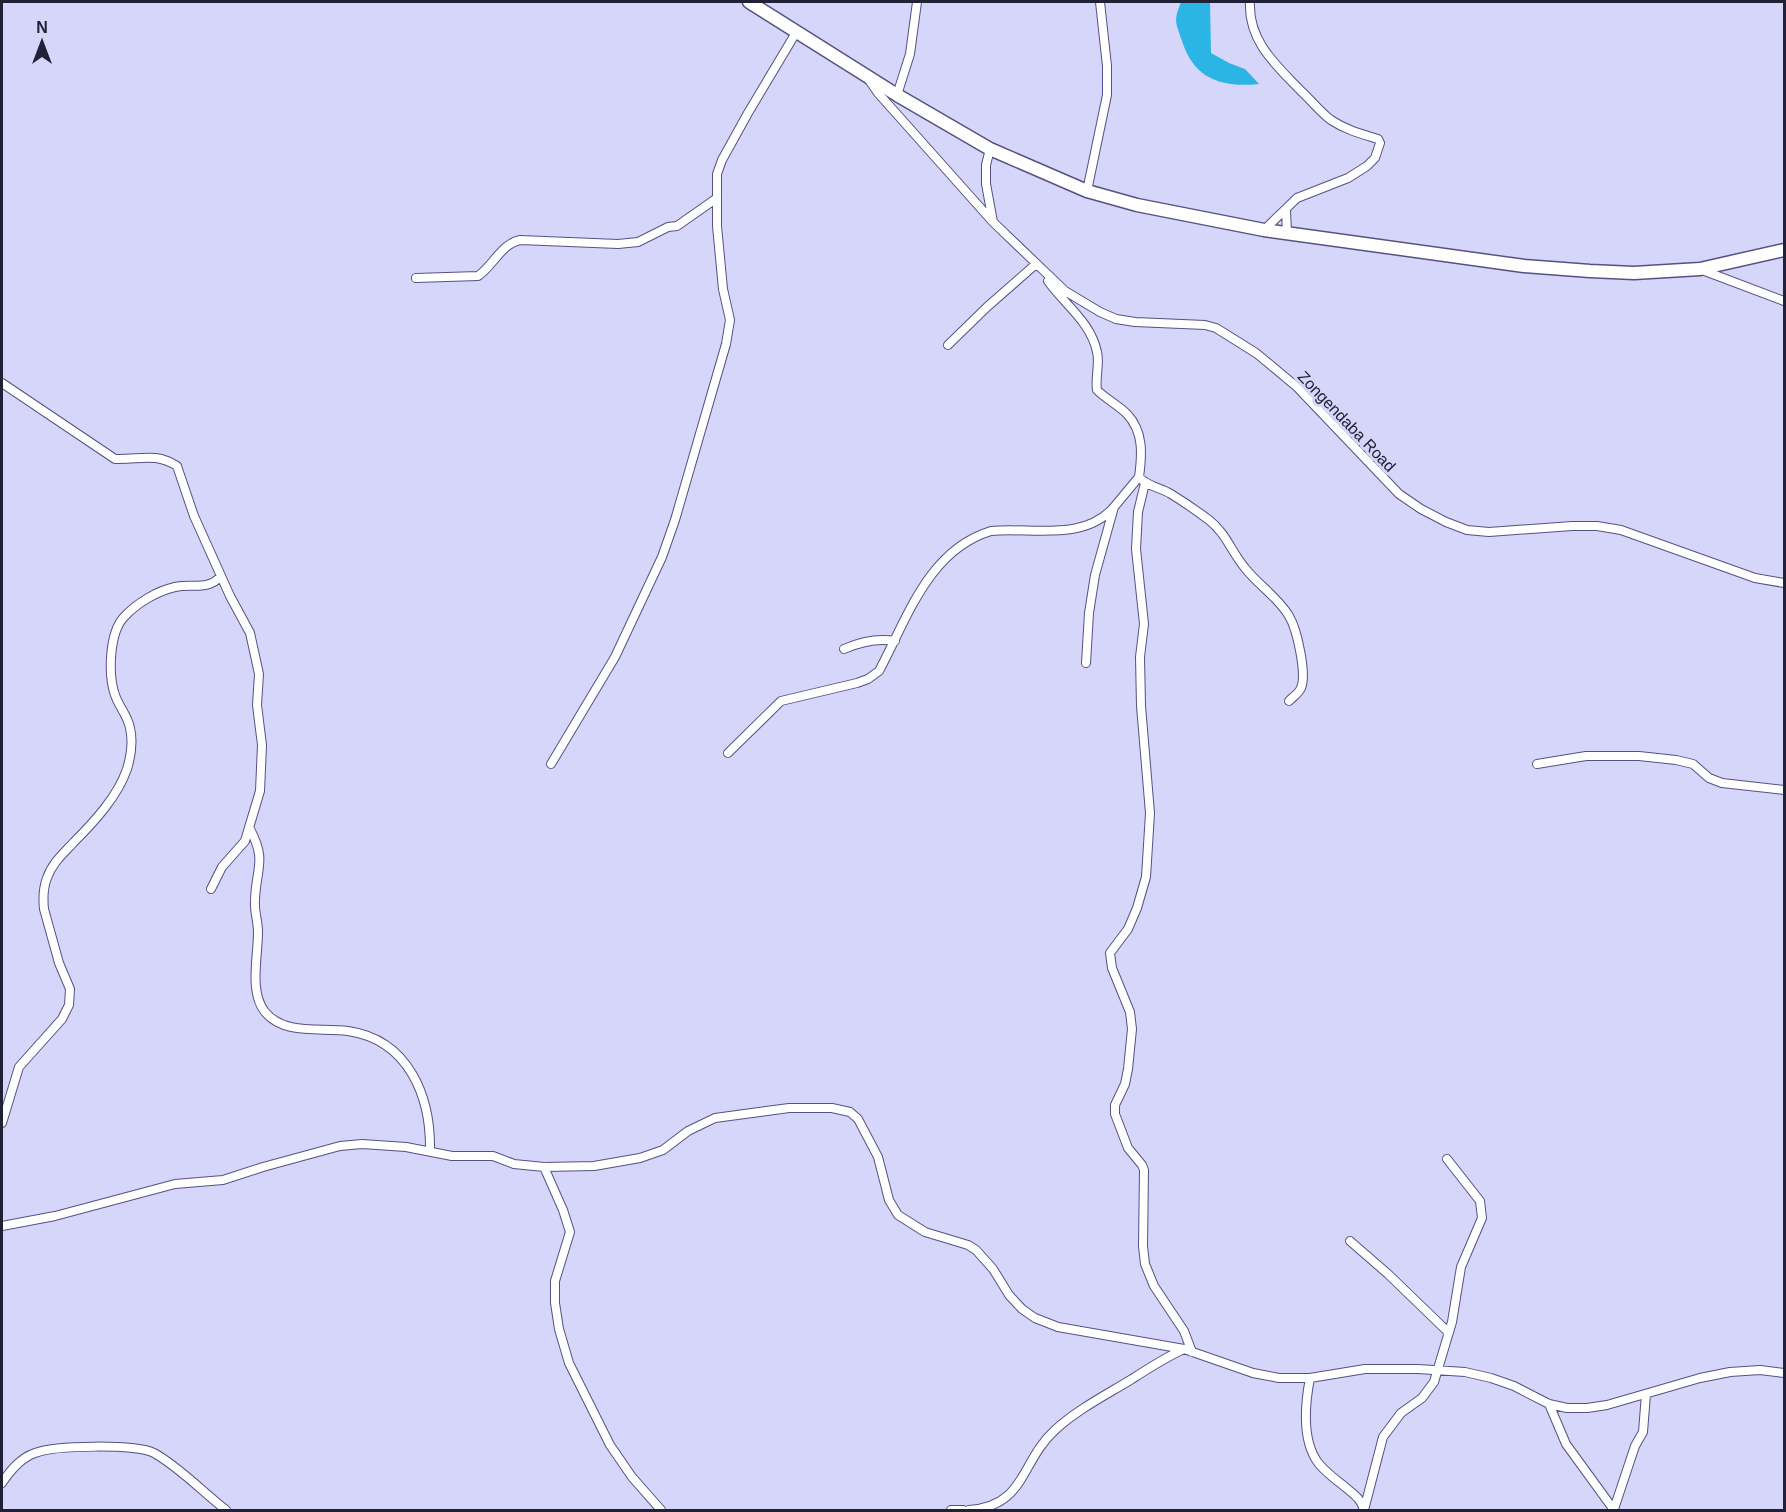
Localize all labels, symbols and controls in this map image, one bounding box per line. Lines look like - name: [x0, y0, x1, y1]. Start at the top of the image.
- north arrow: [12, 12, 72, 72]
- text: N: [36, 19, 48, 36]
- street label: Zongendaba Road: [1294, 368, 1399, 475]

